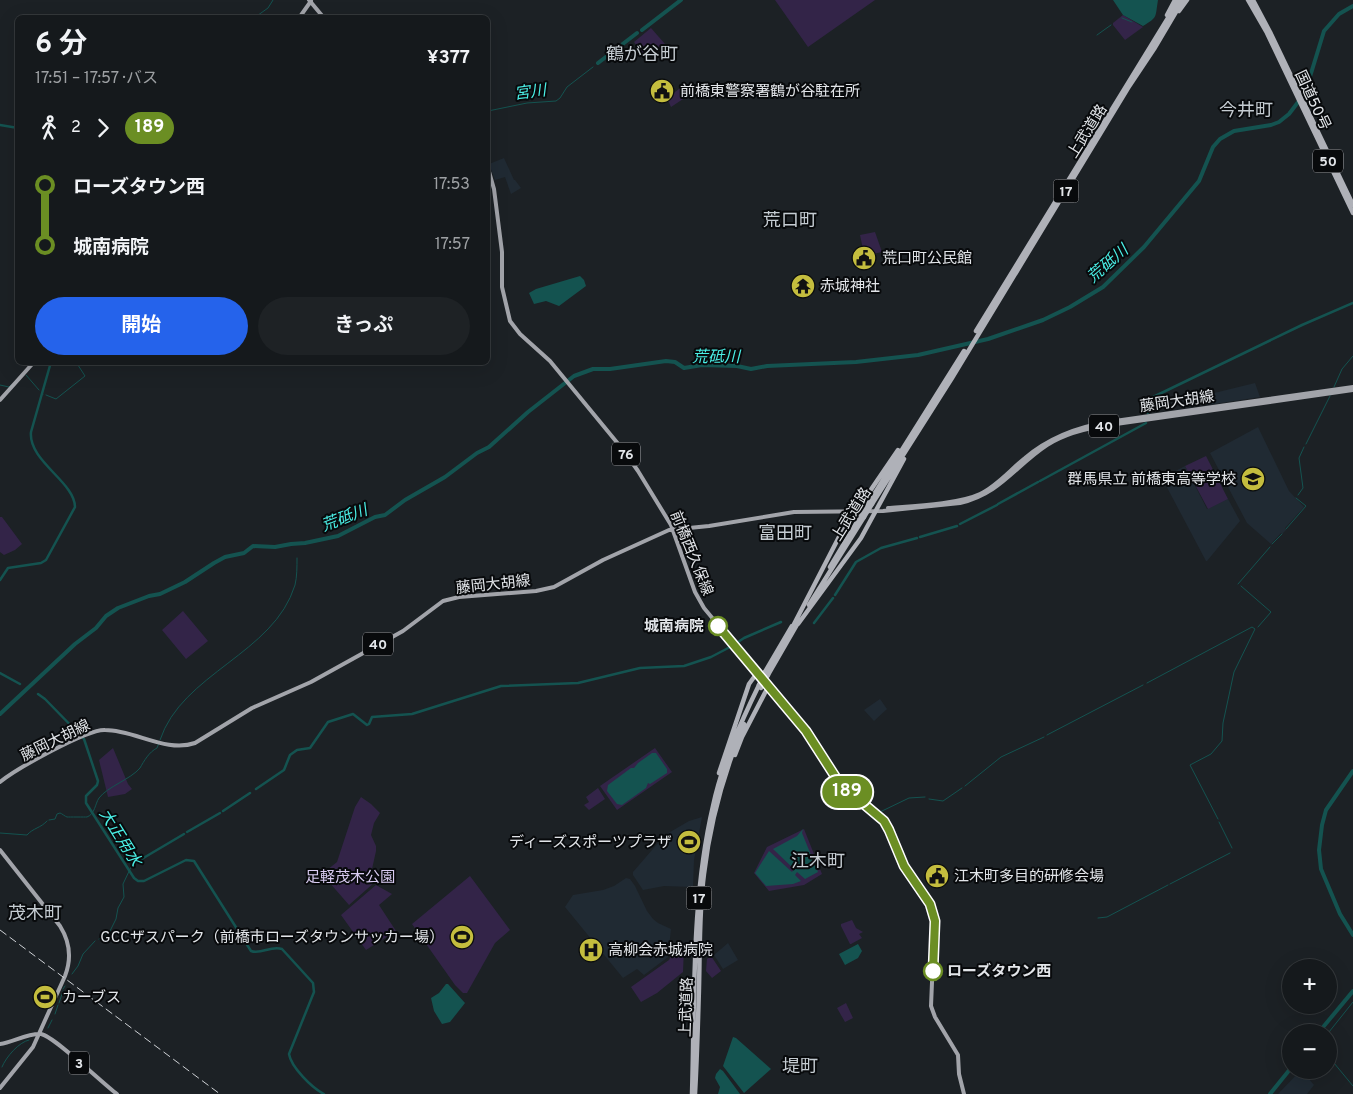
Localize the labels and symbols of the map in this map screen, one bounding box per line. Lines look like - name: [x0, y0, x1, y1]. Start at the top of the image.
- district label: 鶴が谷町: [606, 44, 678, 67]
- street label: 国道50号: [1290, 68, 1334, 134]
- public building icon: 前橋東警察署鶴が谷駐在所: [649, 78, 675, 104]
- water label: 宮川: [513, 81, 549, 105]
- place label: 前橋東警察署鶴が谷駐在所: [680, 83, 860, 102]
- district label: 今井町: [1219, 100, 1273, 123]
- street label: 上武道路: [1064, 101, 1112, 162]
- road number: 50: [1313, 150, 1343, 172]
- road number: 17: [1054, 180, 1078, 202]
- district label: 荒口町: [763, 210, 817, 233]
- water label: 荒砥川: [1084, 240, 1134, 288]
- public building icon: 荒口町公民館: [851, 245, 877, 271]
- place label: 荒口町公民館: [882, 250, 972, 269]
- temple icon: 赤城神社: [790, 273, 816, 299]
- place label: 赤城神社: [820, 278, 880, 297]
- water label: 荒砥川: [692, 348, 742, 368]
- street label: 藤岡大胡線: [1139, 388, 1216, 417]
- road number: 40: [1089, 414, 1119, 438]
- road number: 76: [612, 442, 640, 466]
- school or university icon: 群馬県立 前橋東高等学校: [1240, 466, 1266, 492]
- place label: 群馬県立 前橋東高等学校: [1067, 471, 1236, 490]
- street label: 上武道路: [828, 484, 876, 545]
- water label: 荒砥川: [319, 500, 373, 537]
- street label: 前橋西久保線: [665, 508, 716, 599]
- district label: 富田町: [758, 523, 812, 546]
- street label: 藤岡大胡線: [455, 572, 531, 599]
- marker: 城南病院: [708, 616, 728, 636]
- place label: 城南病院: [644, 617, 704, 637]
- road number: 40: [363, 633, 393, 656]
- street label: 藤岡大胡線: [18, 716, 94, 766]
- line badge: 189: [818, 776, 876, 808]
- water label: 大正用水: [94, 806, 146, 872]
- sports icon: ディーズスポーツプラザ: [676, 829, 702, 855]
- place label: ディーズスポーツプラザ: [509, 834, 672, 853]
- district label: 江木町: [791, 851, 845, 874]
- public building icon: 江木町多目的研修会場: [924, 863, 950, 889]
- place label: 江木町多目的研修会場: [954, 868, 1104, 887]
- park label: 足軽茂木公園: [305, 869, 395, 888]
- road number: 17: [686, 886, 712, 910]
- district label: 茂木町: [8, 903, 62, 926]
- sports icon: GCCザスパーク（前橋市ローズタウンサッカー場）: [449, 924, 475, 950]
- place label: GCCザスパーク（前橋市ローズタウンサッカー場）: [100, 929, 444, 948]
- hospital icon: 高柳会赤城病院: [578, 937, 604, 963]
- place label: 高柳会赤城病院: [608, 942, 713, 961]
- marker: ローズタウン西: [923, 961, 943, 981]
- place label: ローズタウン西: [947, 962, 1051, 982]
- street label: 上武道路: [677, 977, 698, 1037]
- sports icon: カーブス: [32, 984, 58, 1010]
- place label: カーブス: [62, 989, 121, 1008]
- road number: 3: [69, 1052, 89, 1074]
- district label: 堤町: [782, 1056, 818, 1079]

